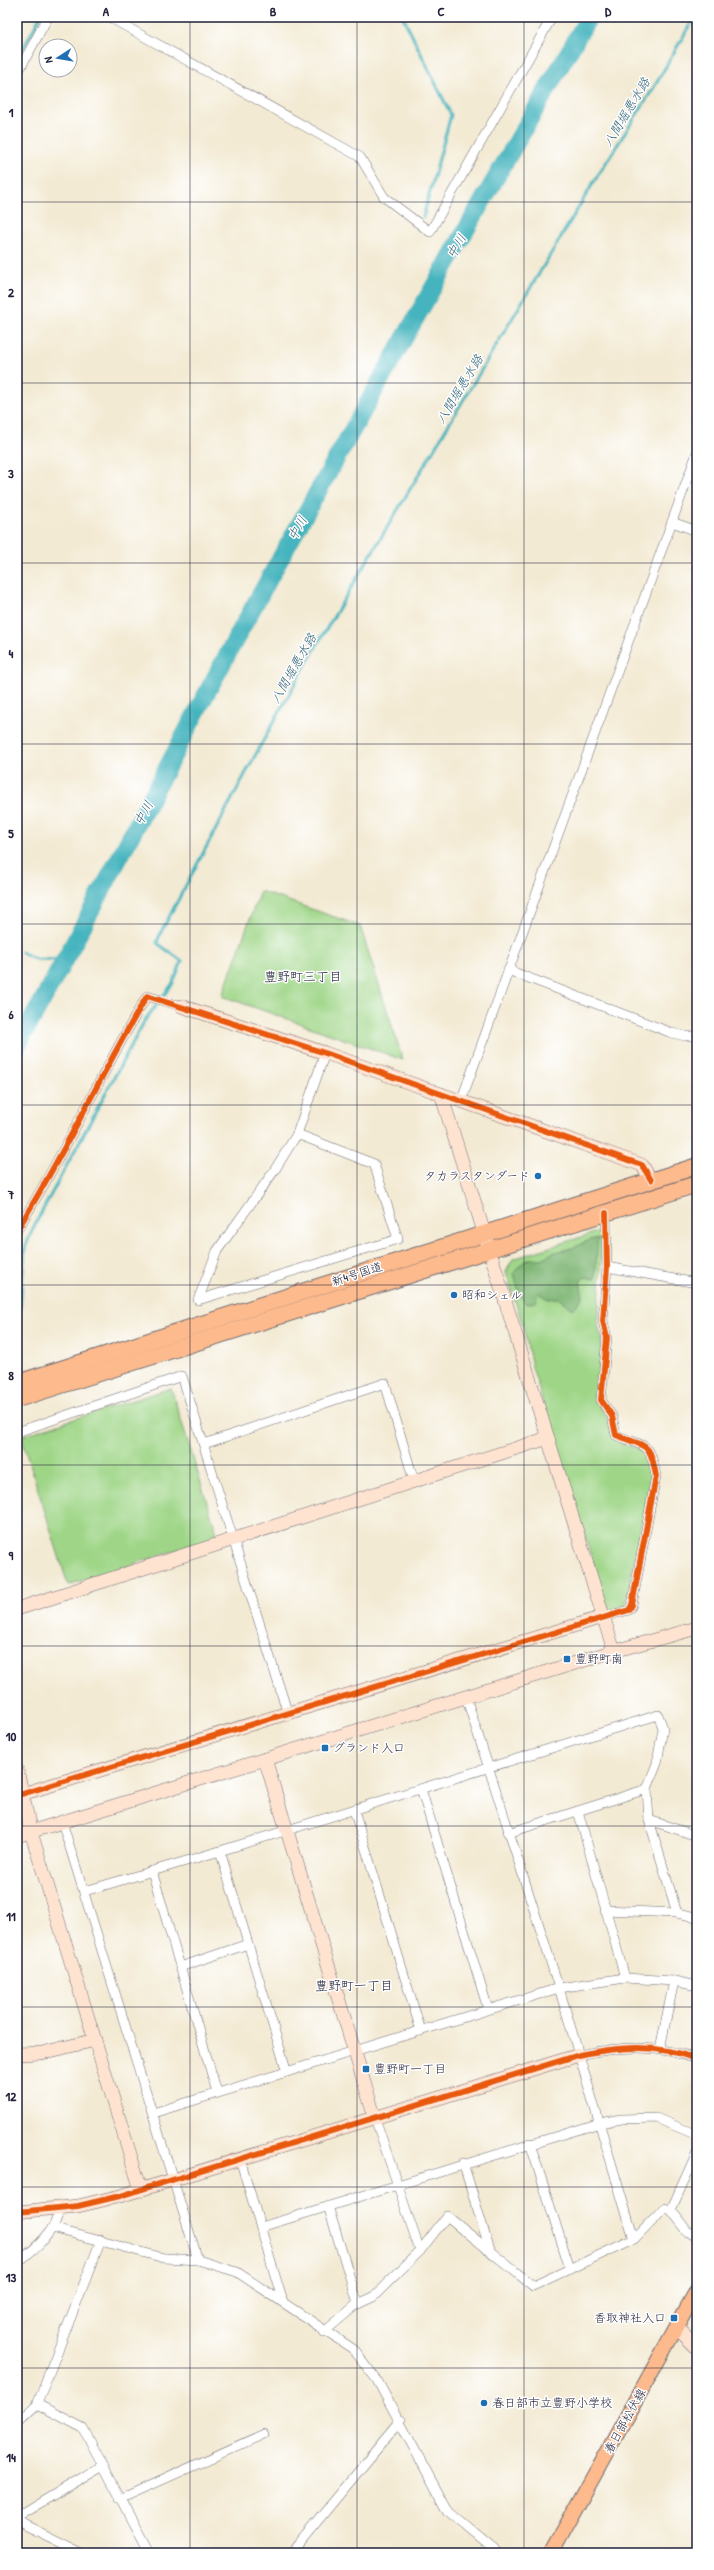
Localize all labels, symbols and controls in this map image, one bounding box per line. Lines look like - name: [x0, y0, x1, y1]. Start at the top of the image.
- text: A: [103, 2, 110, 20]
- text: B: [270, 2, 277, 20]
- text: C: [437, 2, 445, 20]
- text: D: [605, 2, 612, 20]
- north arrow: [38, 38, 78, 78]
- text: N: [41, 56, 56, 64]
- water label: 八間堀悪水路: [598, 73, 654, 150]
- text: 1: [9, 103, 14, 121]
- water label: 中川: [442, 230, 470, 262]
- text: 2: [8, 283, 15, 301]
- water label: 八間堀悪水路: [431, 350, 487, 427]
- text: 3: [8, 464, 14, 482]
- water label: 中川: [283, 512, 311, 544]
- water label: 八間堀悪水路: [266, 629, 321, 706]
- text: 4: [9, 644, 14, 662]
- water label: 中川: [129, 797, 157, 829]
- text: 5: [8, 824, 14, 842]
- district label: 豊野町三丁目: [264, 967, 342, 985]
- text: 6: [8, 1005, 14, 1023]
- place label: タカラスタンダード: [424, 1167, 530, 1184]
- marker: タカラスタンダード: [533, 1171, 543, 1181]
- text: 7: [7, 1185, 15, 1203]
- street label: 新4号国道: [329, 1257, 384, 1290]
- place label: 昭和シェル: [462, 1286, 522, 1303]
- marker: 昭和シェル: [449, 1290, 459, 1300]
- text: 8: [8, 1366, 14, 1384]
- text: 9: [9, 1546, 14, 1564]
- place label: 豊野町南: [575, 1650, 623, 1667]
- marker: 豊野町南: [562, 1654, 572, 1664]
- text: 10: [6, 1727, 16, 1745]
- place label: グランド入口: [333, 1739, 405, 1756]
- marker: グランド入口: [320, 1743, 330, 1753]
- text: 11: [6, 1907, 16, 1925]
- district label: 豊野町一丁目: [315, 1976, 393, 1994]
- place label: 豊野町一丁目: [374, 2060, 446, 2077]
- marker: 豊野町一丁目: [361, 2064, 371, 2074]
- text: 12: [6, 2087, 17, 2105]
- text: 13: [6, 2268, 16, 2286]
- place label: 香取神社入口: [594, 2309, 666, 2326]
- marker: 香取神社入口: [669, 2313, 679, 2323]
- street label: 春日部松伏線: [600, 2385, 649, 2456]
- place label: 春日部市立豊野小学校: [492, 2394, 612, 2411]
- marker: 春日部市立豊野小学校: [479, 2398, 489, 2408]
- text: 14: [6, 2448, 16, 2466]

